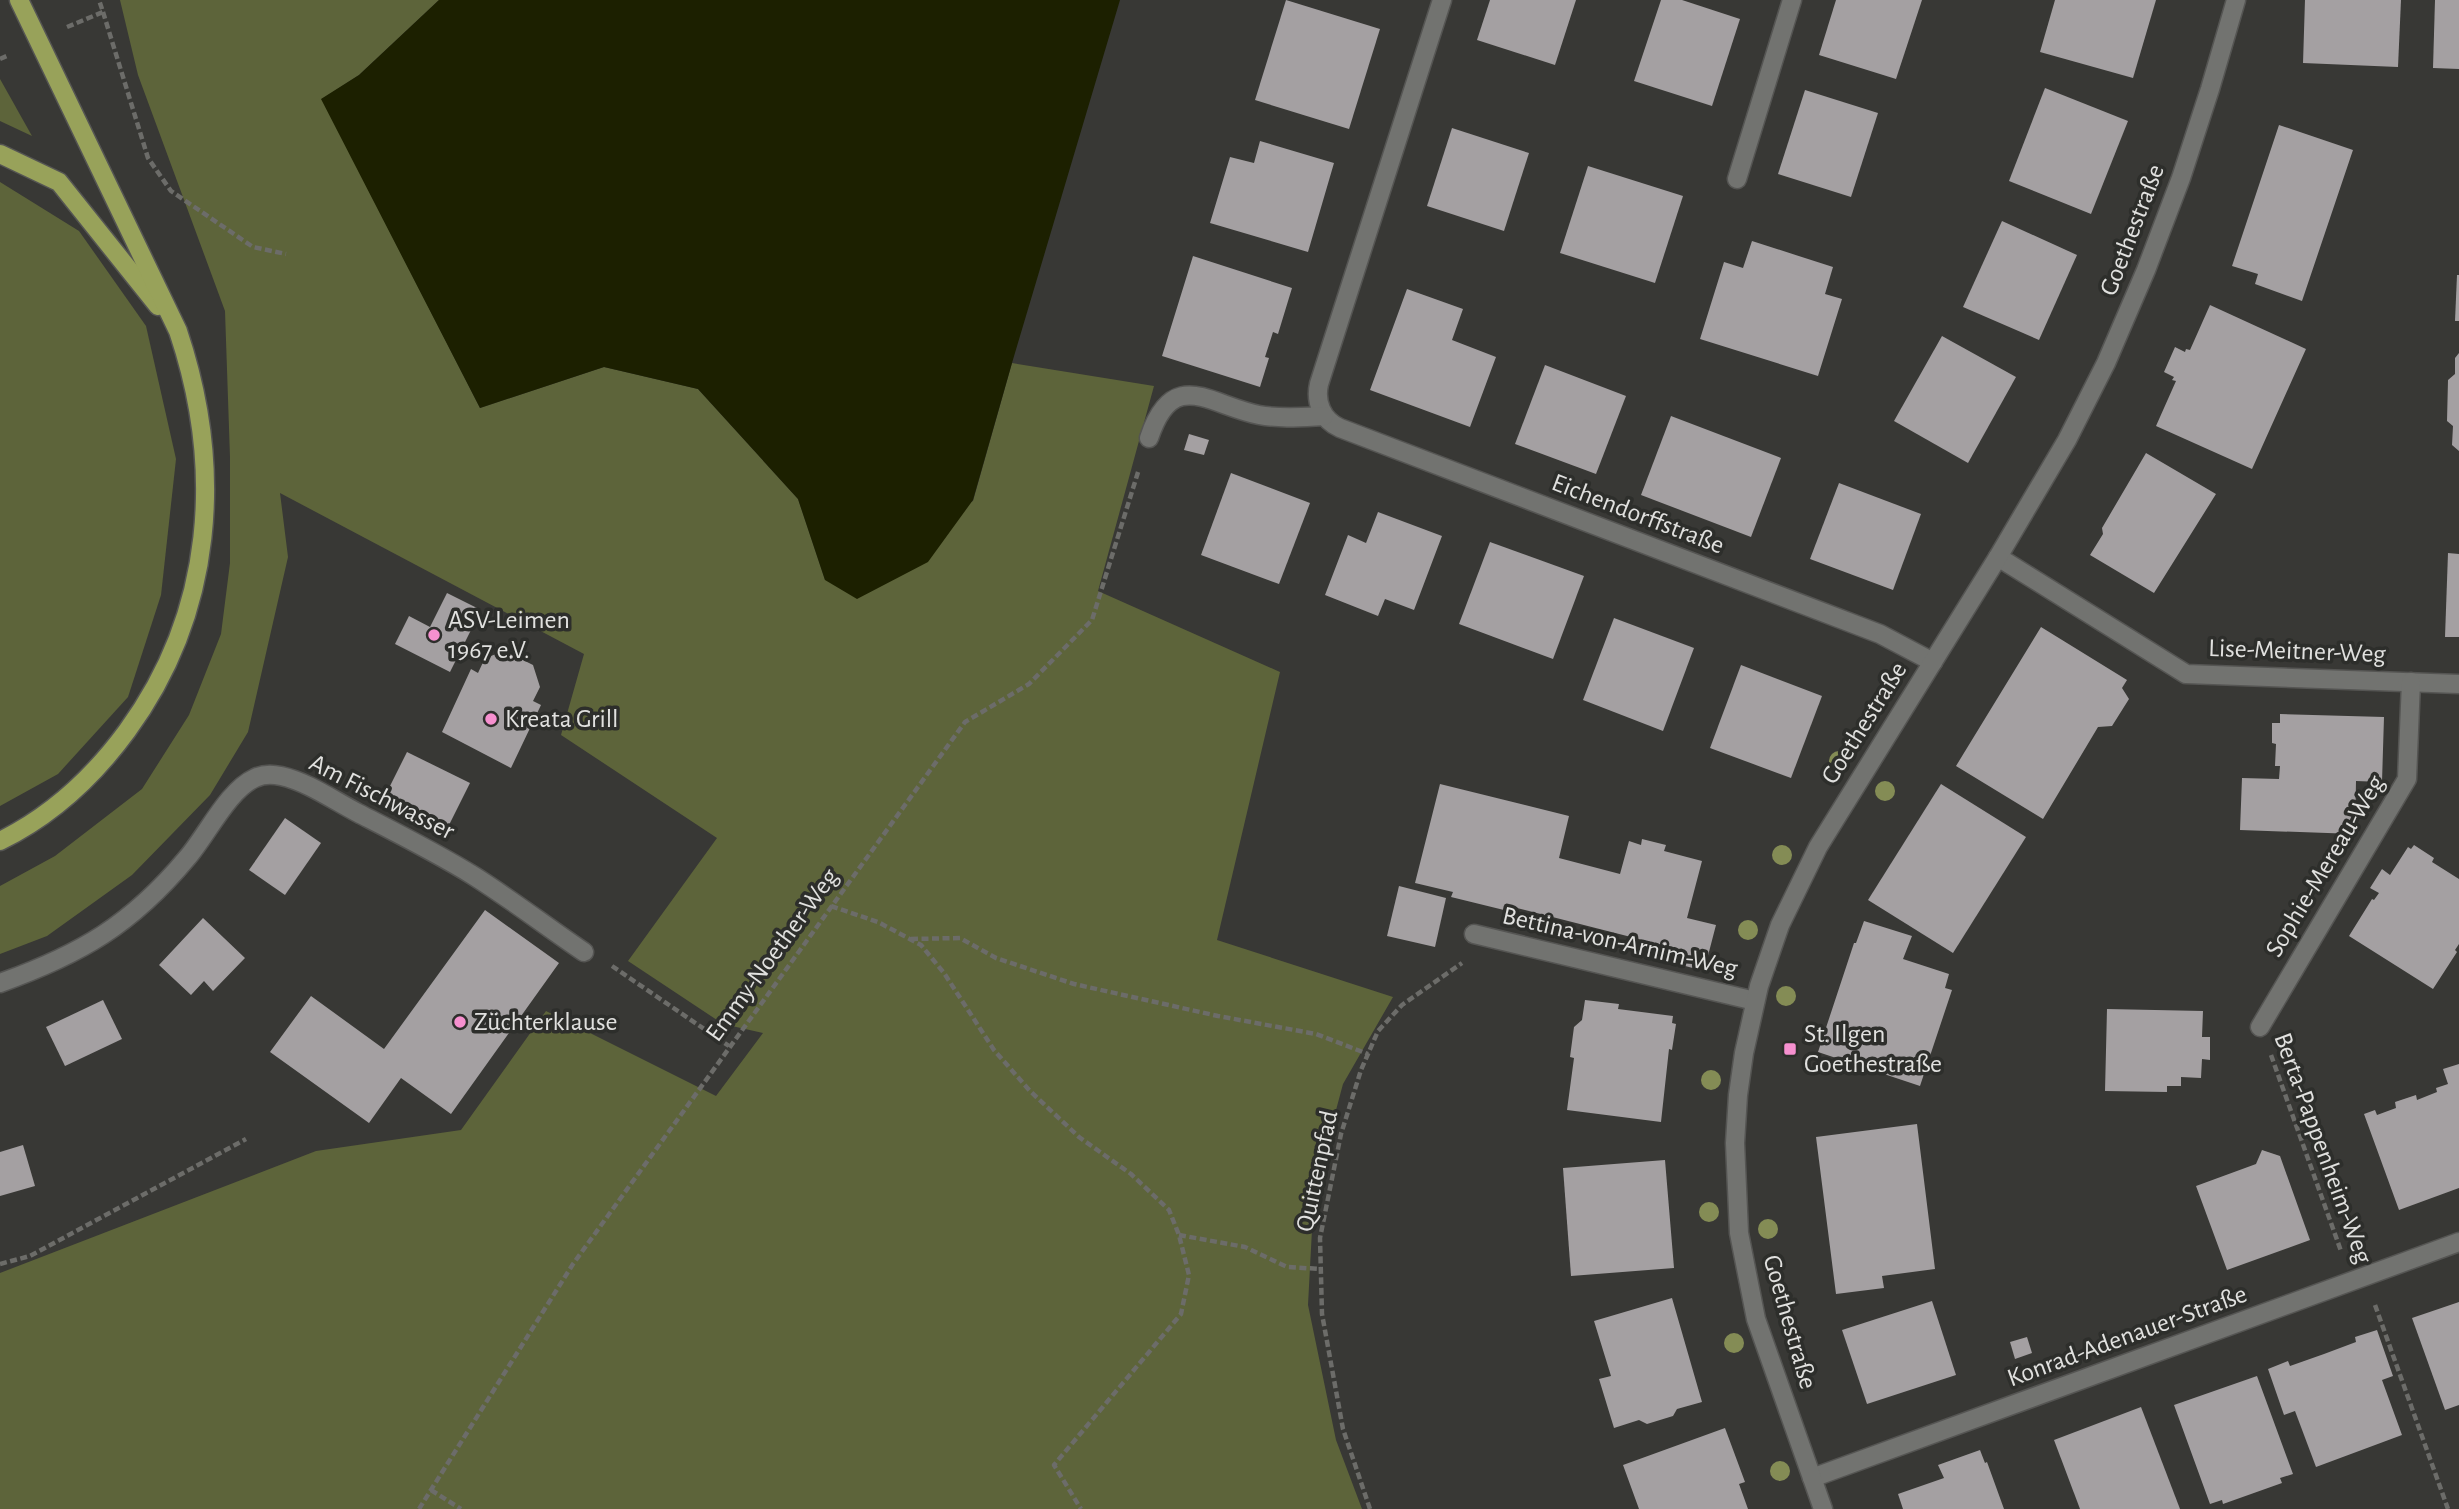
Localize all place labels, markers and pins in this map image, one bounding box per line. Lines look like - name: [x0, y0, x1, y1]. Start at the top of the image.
- place label: ASV-Leimen 1967 e.V.: [448, 607, 570, 663]
- marker: ASV-Leimen 1967 e.V.: [426, 627, 442, 643]
- place label: Kreata Grill: [505, 706, 619, 732]
- marker: Kreata Grill: [483, 711, 499, 727]
- place label: Züchterklause: [474, 1009, 618, 1035]
- marker: Züchterklause: [452, 1014, 468, 1030]
- place label: St. Ilgen Goethestraße: [1804, 1021, 1942, 1077]
- marker: St. Ilgen Goethestraße: [1782, 1041, 1798, 1057]

